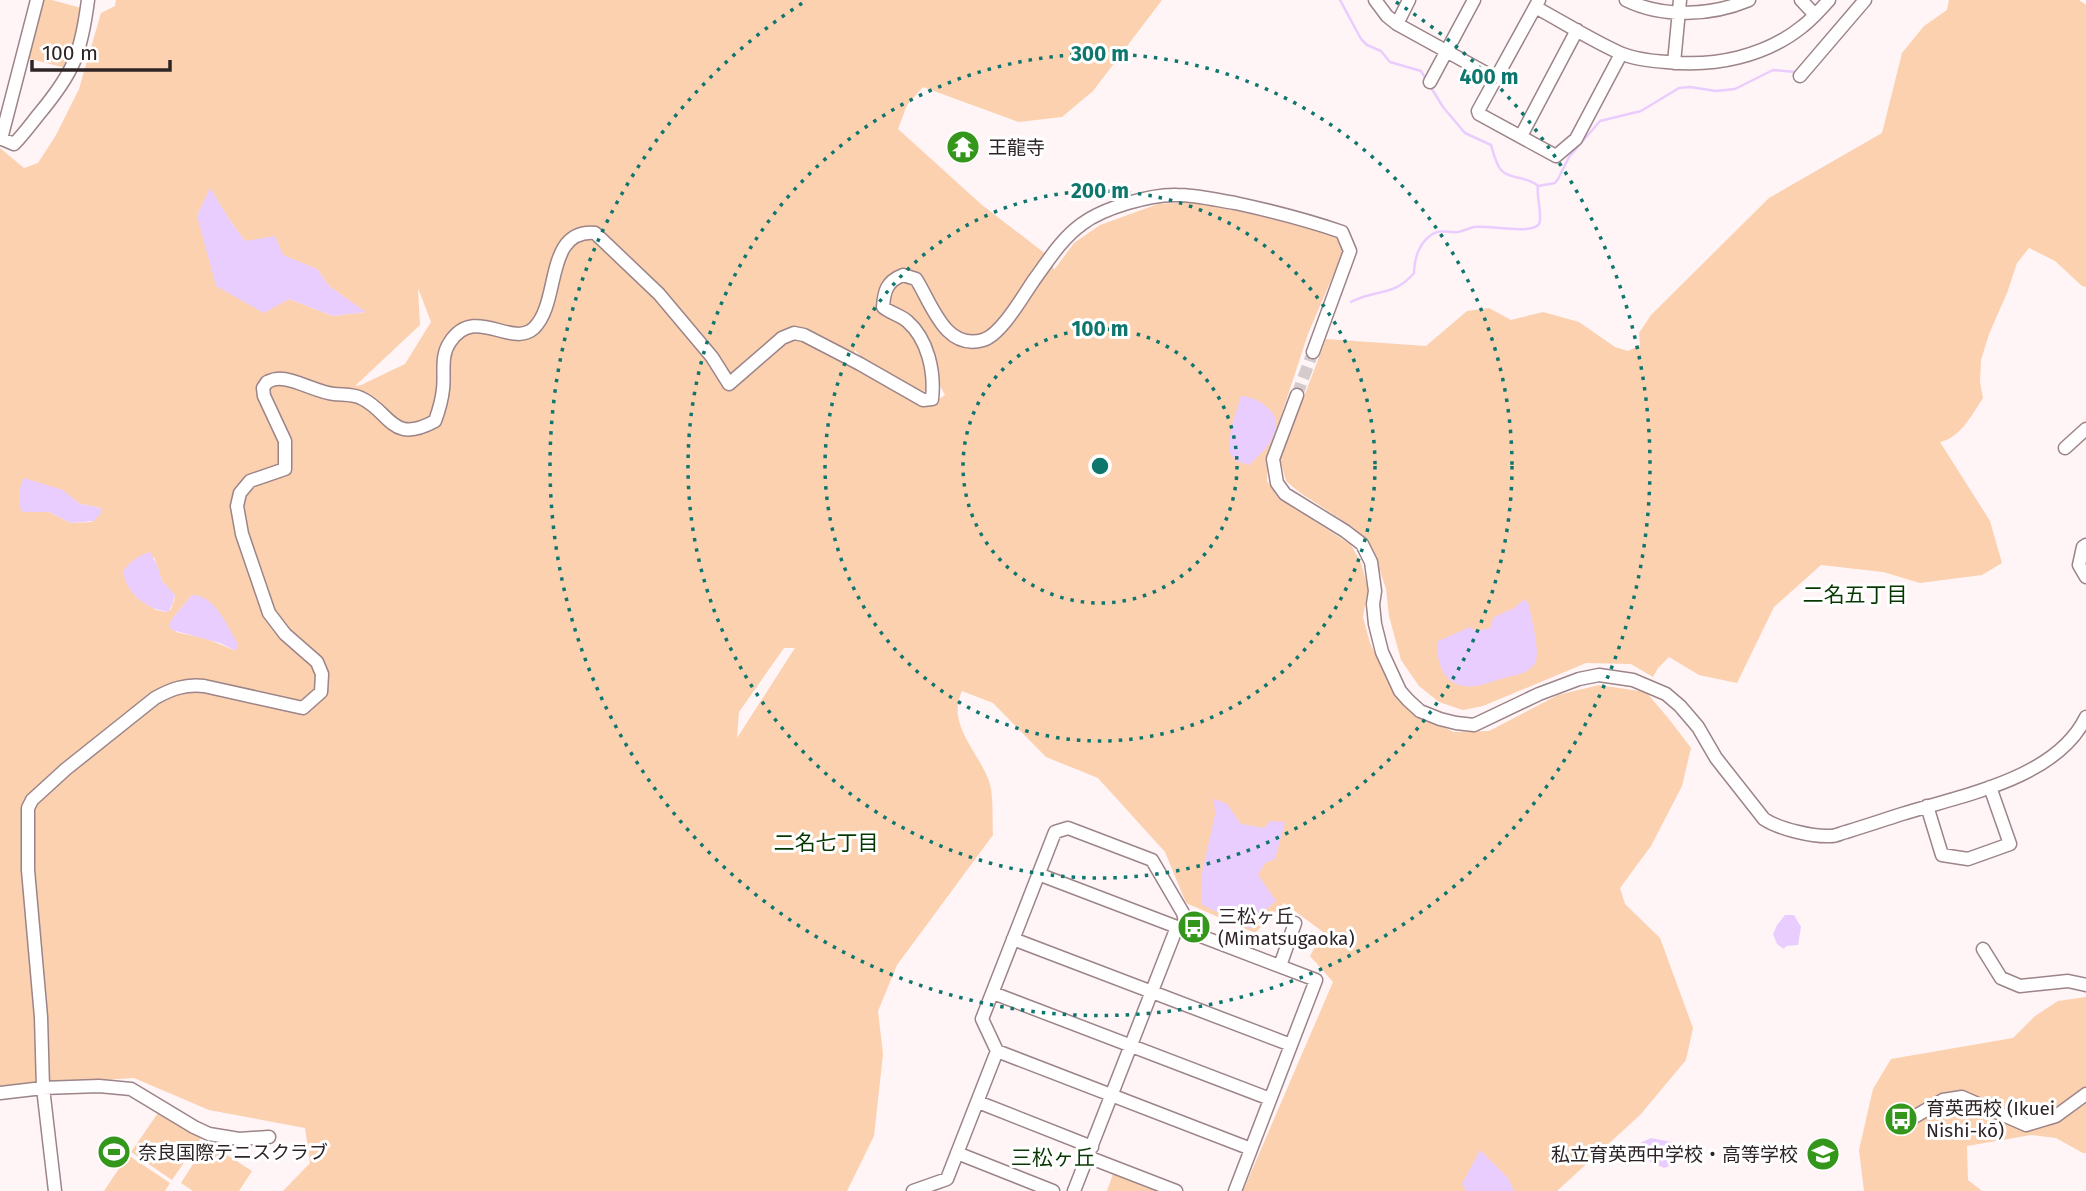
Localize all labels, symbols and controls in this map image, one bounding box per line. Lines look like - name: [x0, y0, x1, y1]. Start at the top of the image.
- scale bar: [32, 28, 170, 72]
- text: 100 m: [42, 40, 98, 66]
- text: 300 m: [1070, 41, 1129, 67]
- text: 400 m: [1459, 64, 1519, 90]
- temple icon: 王龍寺: [944, 128, 982, 166]
- place label: 王龍寺: [988, 136, 1045, 159]
- text: 200 m: [1071, 178, 1129, 204]
- text: 100 m: [1071, 316, 1129, 342]
- centre of rings: [1088, 454, 1112, 478]
- district label: 二名五丁目: [1803, 582, 1908, 608]
- district label: 二名七丁目: [774, 830, 879, 856]
- place label: 三松ヶ丘 (Mimatsugaoka): [1218, 905, 1355, 950]
- bus stop icon: 三松ヶ丘 (Mimatsugaoka): [1175, 908, 1213, 946]
- place label: 育英西校 (Ikuei Nishi-kō): [1926, 1097, 2055, 1142]
- bus stop icon: 育英西校 (Ikuei Nishi-kō): [1882, 1100, 1920, 1138]
- sports icon: 奈良国際テニスクラブ: [95, 1133, 133, 1171]
- school or university icon: 私立育英西中学校・高等学校: [1804, 1135, 1842, 1173]
- place label: 奈良国際テニスクラブ: [138, 1141, 328, 1164]
- place label: 私立育英西中学校・高等学校: [1551, 1143, 1798, 1166]
- district label: 三松ヶ丘: [1011, 1145, 1095, 1171]

